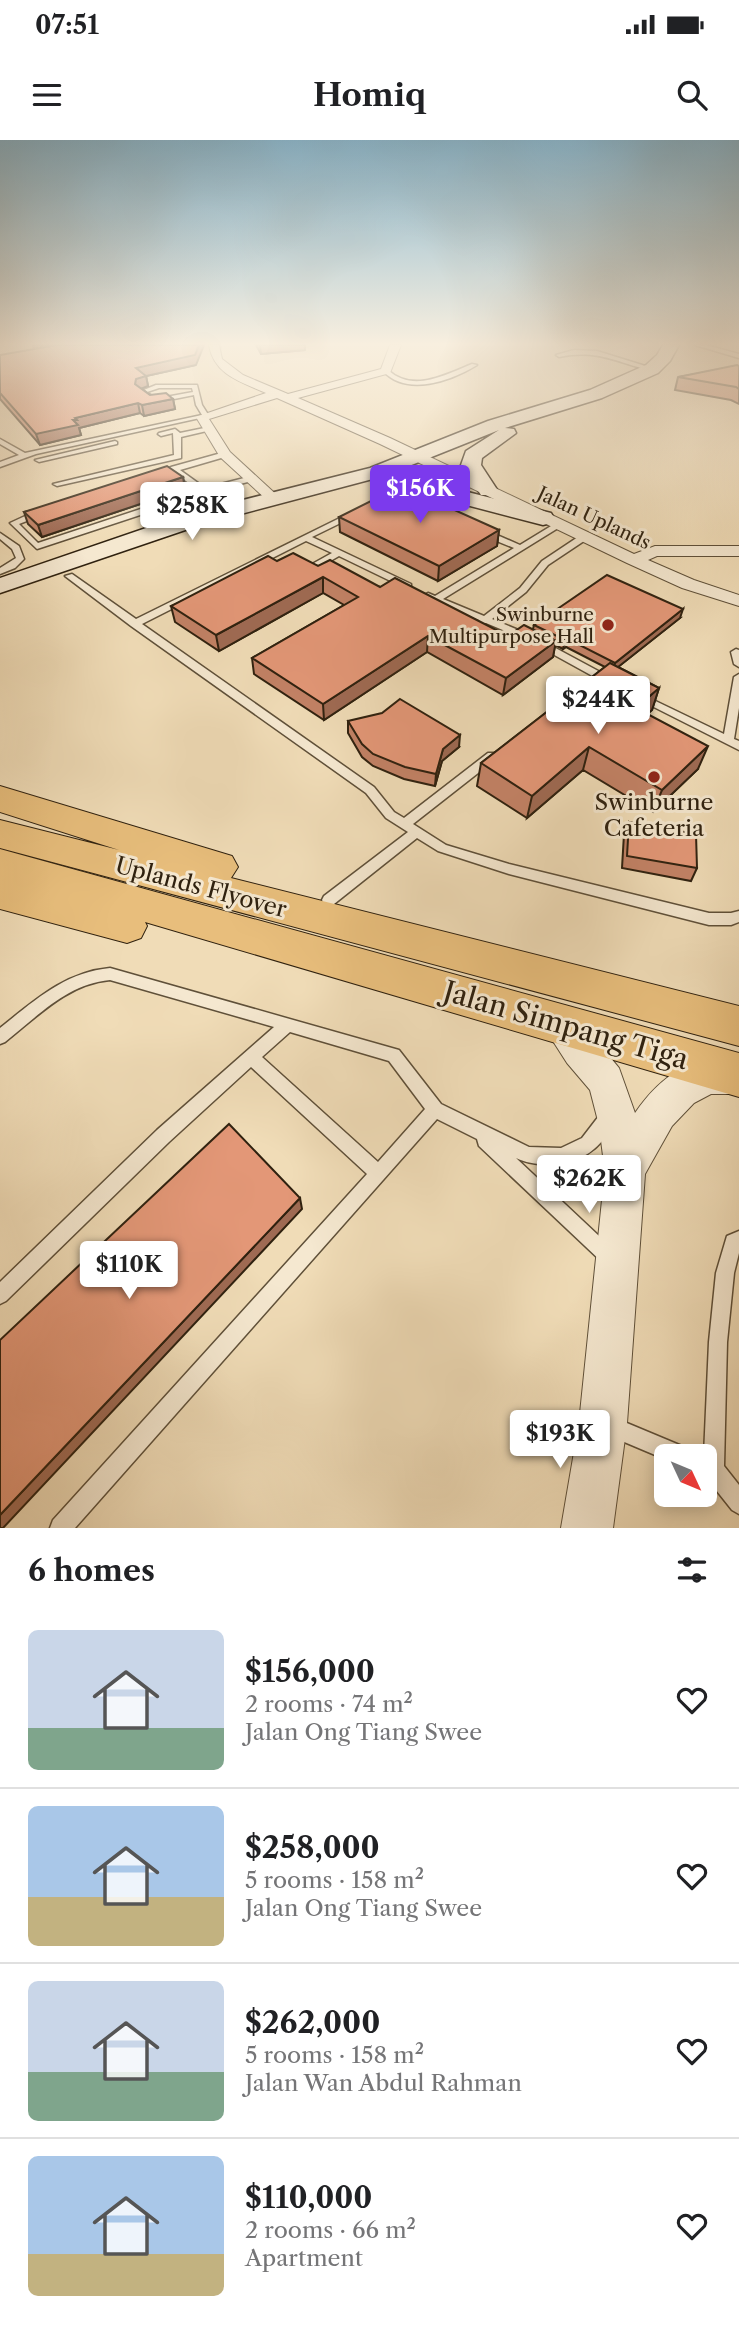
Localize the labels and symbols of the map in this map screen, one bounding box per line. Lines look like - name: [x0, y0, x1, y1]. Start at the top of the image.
- pin: $156K: [371, 466, 469, 525]
- street label: Jalan Uplands: [531, 480, 654, 554]
- pin: $258K: [143, 482, 241, 542]
- place label: Swinburne Multipurpose Hall: [429, 603, 594, 648]
- marker: Swinburne Multipurpose Hall: [600, 617, 616, 633]
- pin: $244K: [549, 676, 647, 736]
- marker: Swinburne Cafeteria: [646, 769, 662, 785]
- place label: Swinburne Cafeteria: [594, 788, 714, 842]
- street label: Uplands Flyover: [112, 851, 290, 923]
- street label: Jalan Simpang Tiga: [436, 973, 693, 1076]
- pin: $262K: [540, 1156, 638, 1215]
- pin: $110K: [80, 1242, 178, 1301]
- pin: $193K: [511, 1410, 609, 1470]
- north arrow: [654, 1444, 718, 1507]

